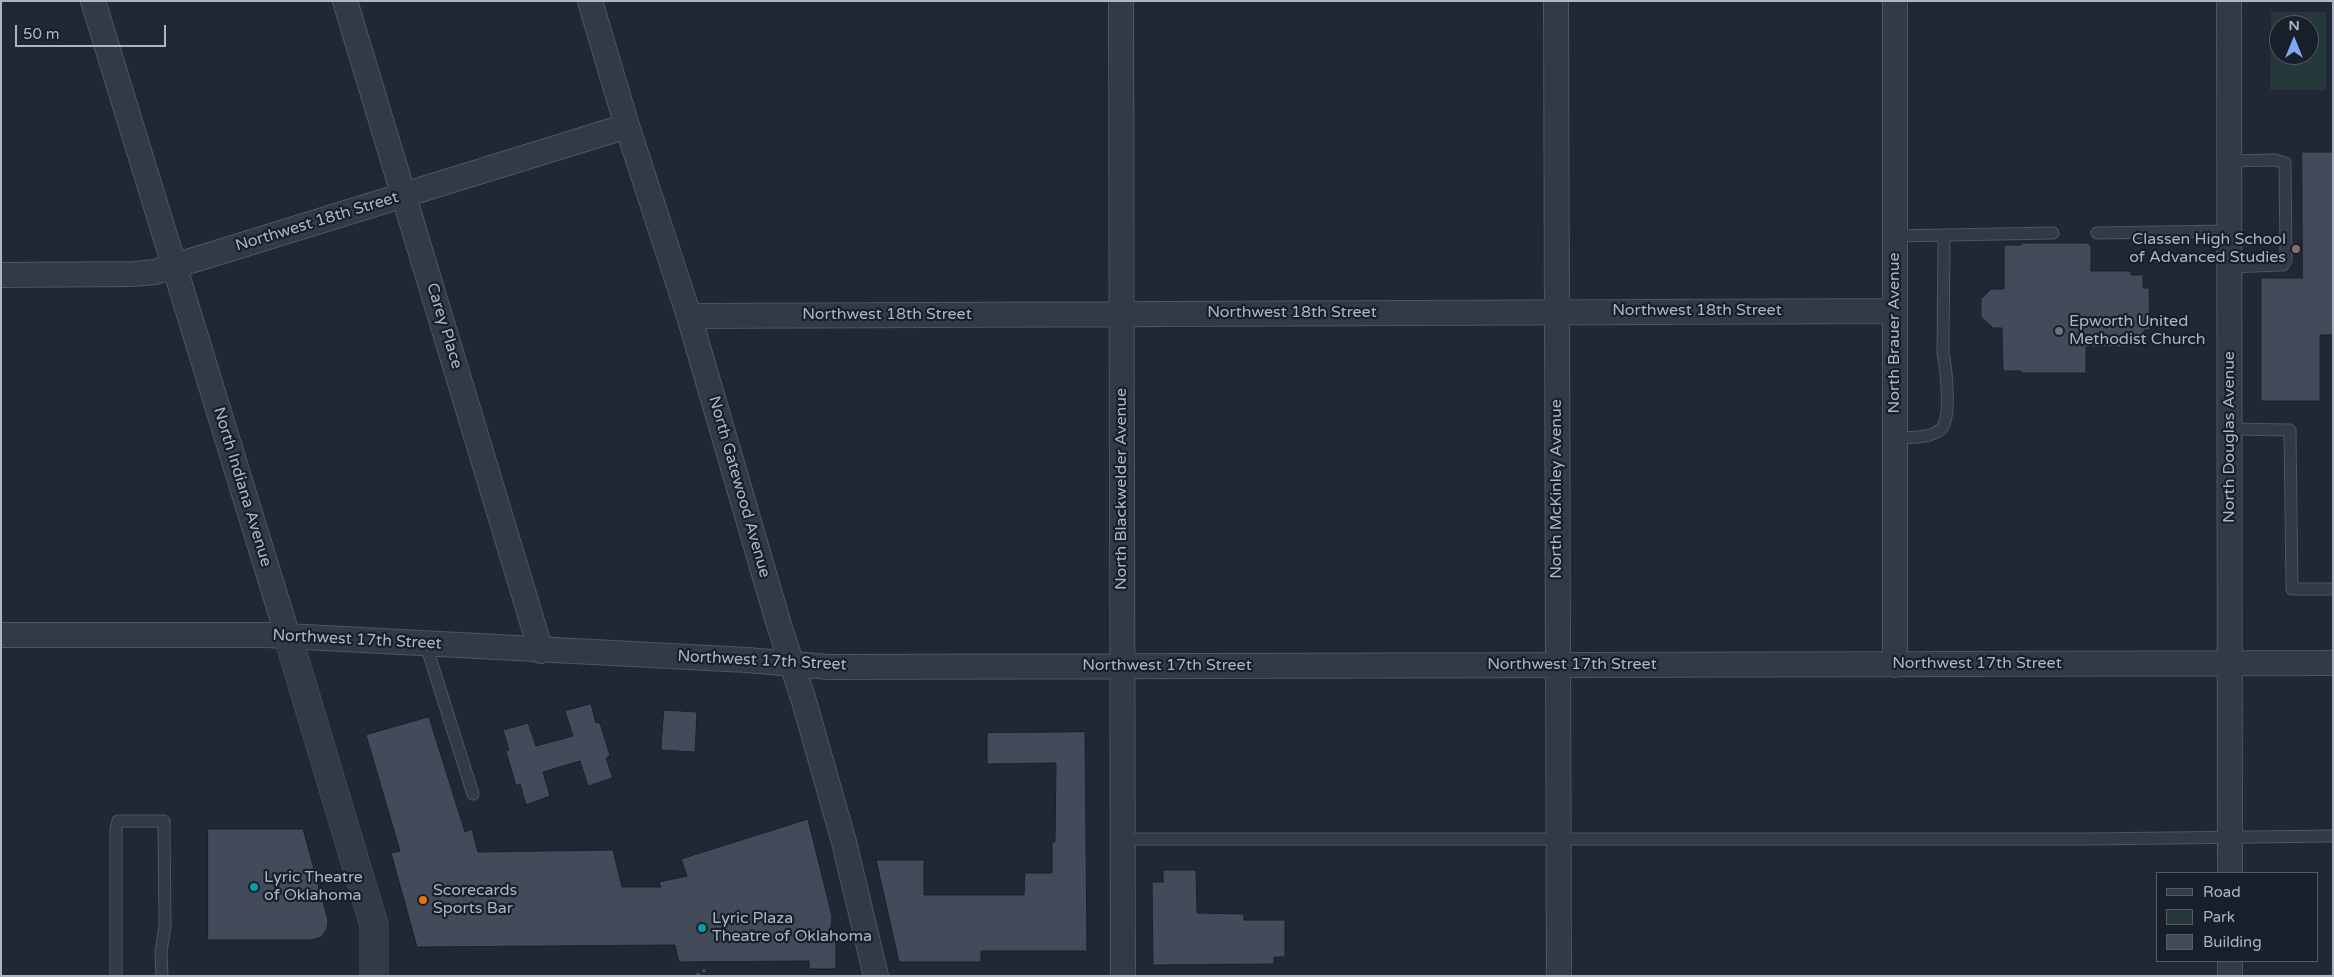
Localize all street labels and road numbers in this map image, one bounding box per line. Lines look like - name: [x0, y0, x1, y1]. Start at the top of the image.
- street label: Northwest 18th Street: [233, 188, 401, 256]
- street label: North Brauer Avenue: [1885, 253, 1905, 413]
- street label: Carey Place: [422, 281, 466, 371]
- street label: Northwest 18th Street: [1612, 301, 1782, 321]
- street label: Northwest 18th Street: [1207, 303, 1377, 323]
- street label: Northwest 18th Street: [802, 305, 972, 325]
- street label: North Douglas Avenue: [2220, 351, 2240, 523]
- street label: North Blackwelder Avenue: [1112, 388, 1132, 590]
- street label: North Gatewood Avenue: [704, 394, 774, 580]
- street label: North McKinley Avenue: [1547, 399, 1567, 579]
- street label: North Indiana Avenue: [209, 405, 275, 569]
- street label: Northwest 17th Street: [272, 626, 442, 654]
- street label: Northwest 17th Street: [677, 647, 847, 675]
- street label: Northwest 17th Street: [1892, 654, 2062, 674]
- street label: Northwest 17th Street: [1487, 655, 1657, 675]
- street label: Northwest 17th Street: [1082, 656, 1252, 676]

